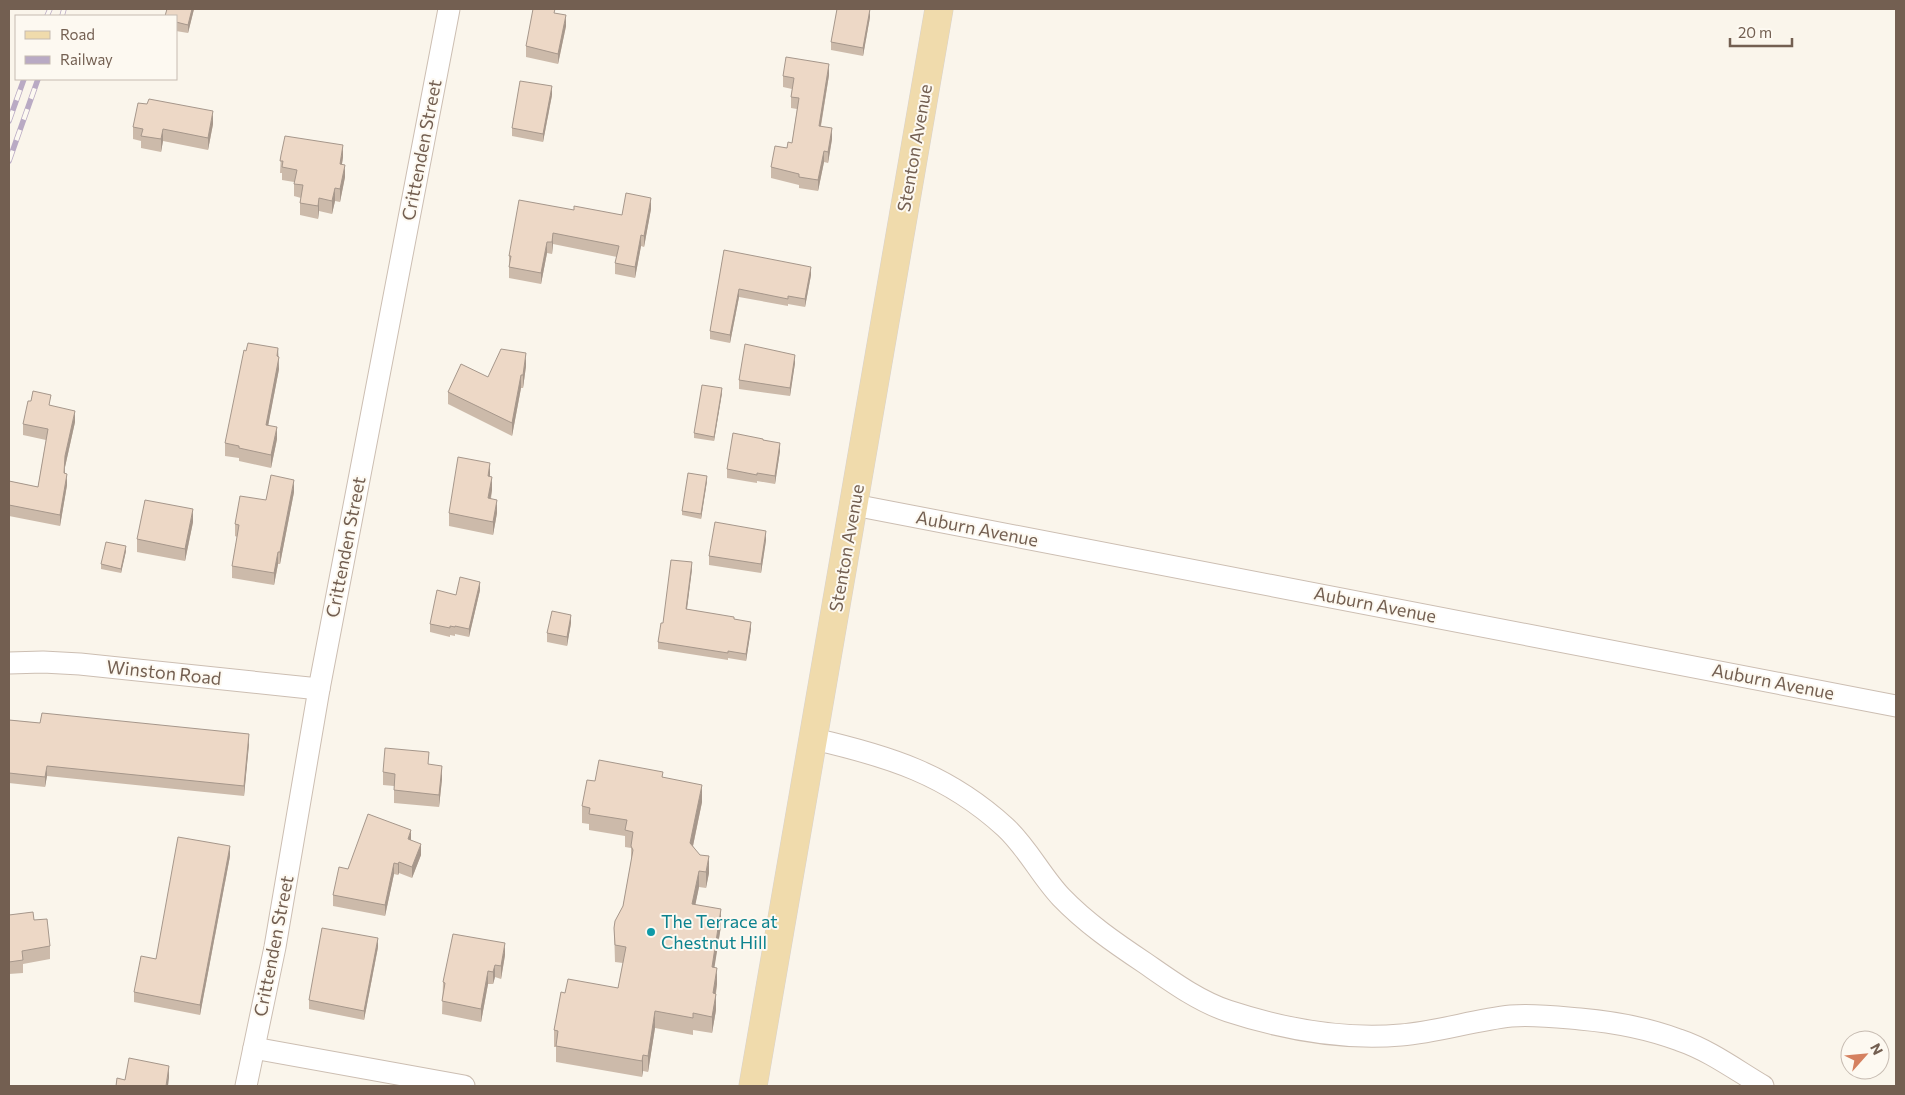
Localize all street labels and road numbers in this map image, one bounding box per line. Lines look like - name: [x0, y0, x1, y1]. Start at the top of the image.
- street label: Crittenden Street: [397, 77, 445, 222]
- street label: Stenton Avenue: [892, 82, 936, 213]
- street label: Crittenden Street: [321, 474, 369, 619]
- street label: Stenton Avenue: [824, 482, 868, 613]
- street label: Auburn Avenue: [914, 505, 1040, 551]
- street label: Auburn Avenue: [1312, 581, 1438, 627]
- street label: Winston Road: [106, 655, 223, 689]
- street label: Auburn Avenue: [1710, 658, 1836, 704]
- street label: Crittenden Street: [249, 873, 297, 1018]

